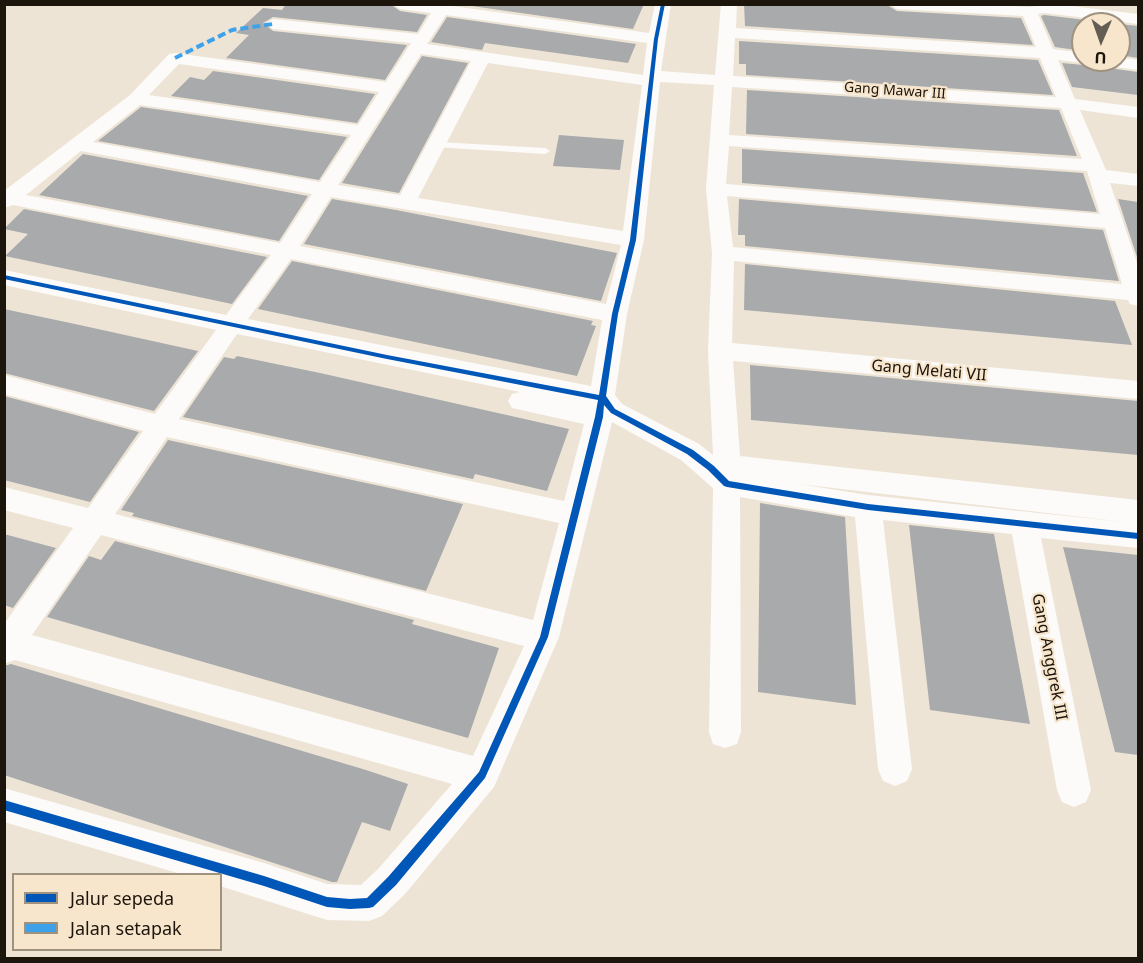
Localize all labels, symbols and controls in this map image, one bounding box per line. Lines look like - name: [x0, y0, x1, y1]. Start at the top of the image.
- north arrow: [1071, 12, 1131, 72]
- text: U: [1094, 47, 1107, 69]
- street label: Gang Mawar III: [844, 79, 946, 103]
- street label: Gang Melati VII: [871, 356, 987, 386]
- street label: Gang Anggrek III: [1027, 592, 1071, 722]
- legend: [12, 873, 222, 951]
- text: Jalur sepeda: [70, 886, 174, 910]
- text: Jalan setapak: [70, 916, 182, 940]

